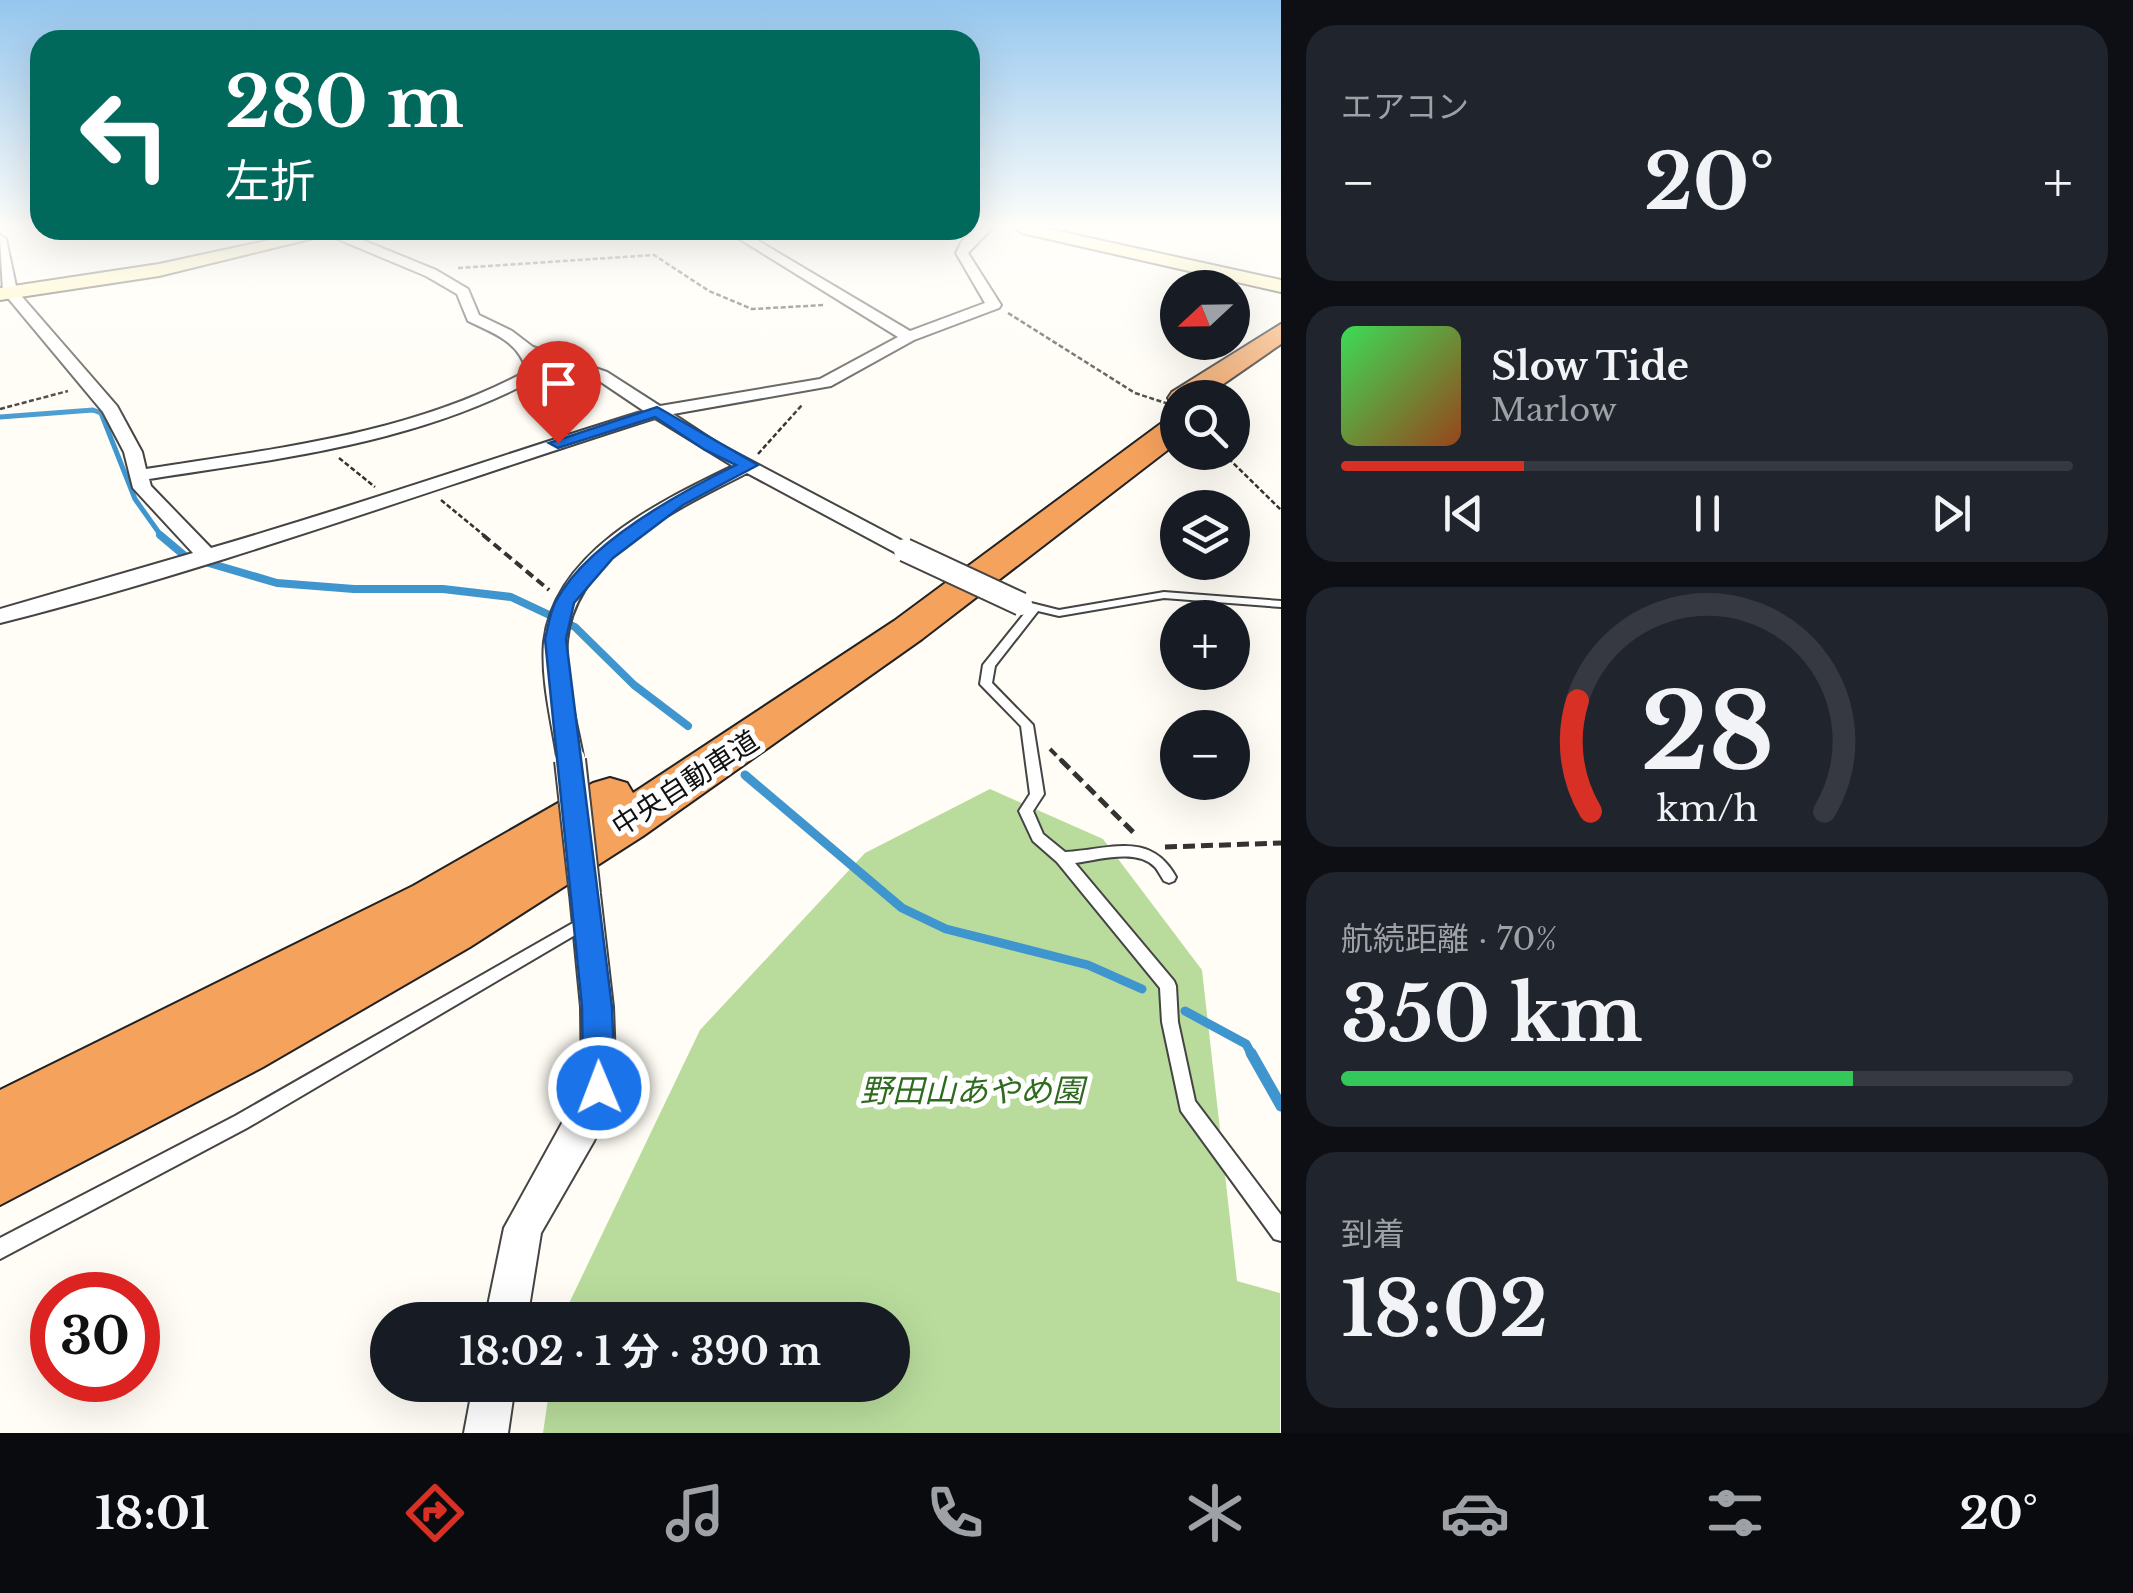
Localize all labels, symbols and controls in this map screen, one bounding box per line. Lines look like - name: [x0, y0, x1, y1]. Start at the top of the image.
- text: 280 m: [225, 59, 464, 146]
- icon: left: [60, 70, 190, 200]
- text: エアコン: [1341, 87, 1469, 127]
- text: 20°: [1644, 136, 1775, 229]
- text: −: [1341, 149, 1376, 217]
- text: +: [2043, 149, 2073, 217]
- text: 左折: [225, 153, 315, 209]
- north arrow: [1160, 270, 1250, 360]
- map controls: [1160, 270, 1250, 800]
- pin: [516, 341, 601, 444]
- text: Slow Tide: [1491, 343, 1689, 390]
- icon: arrive: [531, 356, 586, 411]
- button: search: [1160, 380, 1250, 470]
- text: Marlow: [1491, 390, 1617, 430]
- icon: previous: [1436, 486, 1491, 541]
- icon: pause: [1680, 486, 1735, 541]
- icon: next: [1924, 486, 1979, 541]
- button: layers: [1160, 490, 1250, 580]
- button: +: [1160, 600, 1250, 690]
- text: 28: [1640, 668, 1774, 797]
- button: −: [1160, 710, 1250, 800]
- street label: 中央自動車道: [605, 723, 765, 844]
- text: km/h: [1656, 786, 1758, 831]
- text: 航続距離 · 70%: [1341, 919, 1557, 959]
- text: 350 km: [1341, 968, 1643, 1061]
- position arrow: [547, 1036, 651, 1140]
- park label: 野田山あやめ園: [860, 1071, 1088, 1111]
- text: 到着: [1341, 1214, 1405, 1254]
- text: 18:02: [1341, 1263, 1548, 1356]
- speed limit sign: 30: [30, 1272, 160, 1402]
- text: 18:02 · 1 分 · 390 m: [459, 1328, 821, 1375]
- icon: directions: [400, 1478, 470, 1548]
- icon: music: [660, 1478, 730, 1548]
- icon: phone: [920, 1478, 990, 1548]
- icon: climate: [1180, 1478, 1250, 1548]
- icon: car: [1440, 1478, 1510, 1548]
- icon: filters: [1700, 1478, 1770, 1548]
- text: 18:01: [95, 1485, 210, 1541]
- text: 20°: [1960, 1485, 2038, 1541]

